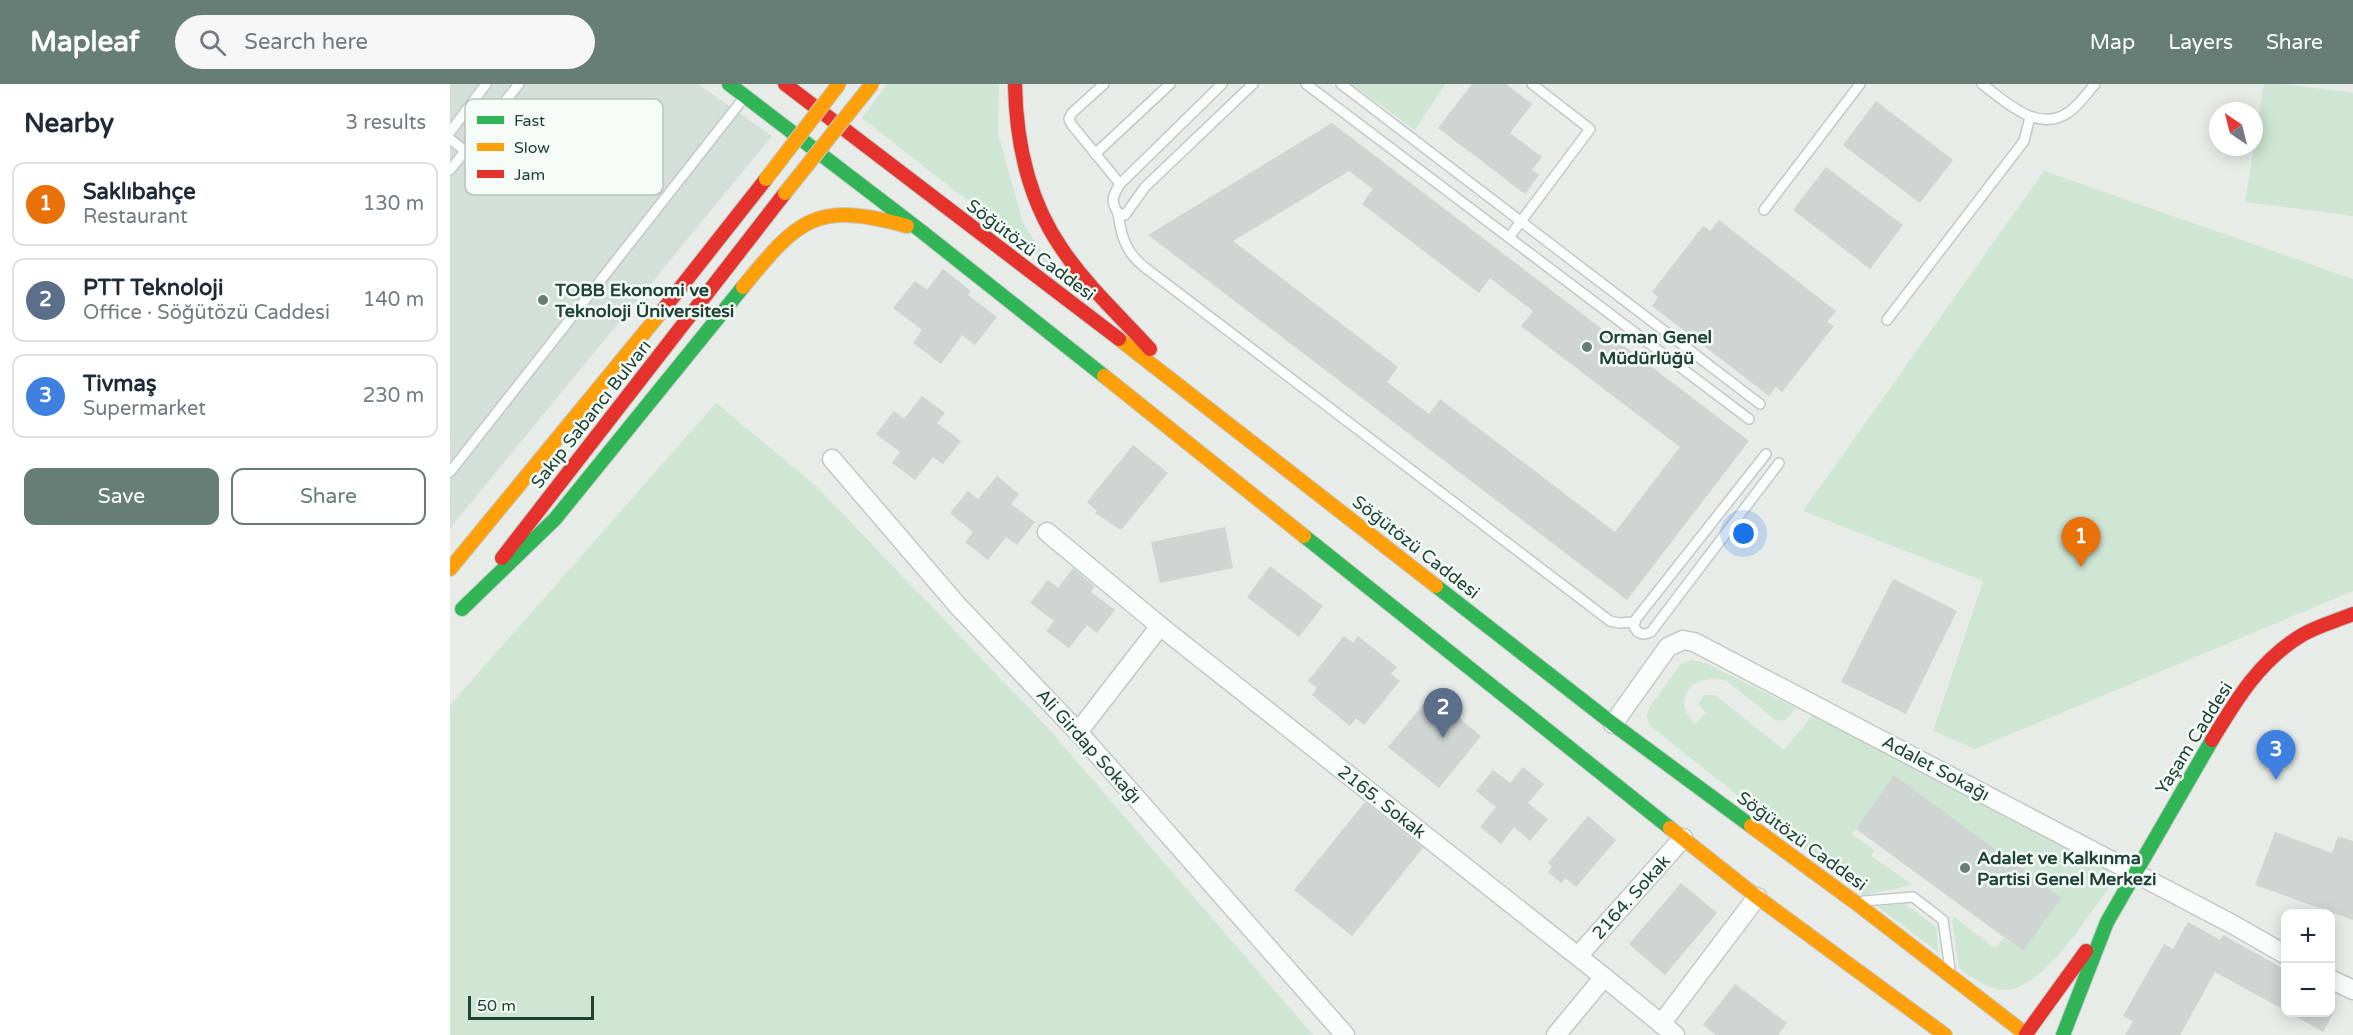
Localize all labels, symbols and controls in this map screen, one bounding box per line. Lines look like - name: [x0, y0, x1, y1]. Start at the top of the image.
- search box: [175, 15, 595, 69]
- text: Mapleaf: [30, 25, 139, 59]
- icon: search: [196, 26, 229, 59]
- text: Search here: [244, 29, 368, 55]
- text: Map: [2090, 30, 2135, 55]
- text: Layers: [2168, 30, 2233, 55]
- text: Share: [2266, 30, 2323, 55]
- legend: [465, 99, 663, 195]
- north arrow: [2209, 102, 2263, 156]
- text: Nearby: [24, 108, 114, 139]
- text: 3 results: [346, 111, 426, 135]
- text: Fast: [514, 111, 545, 131]
- text: Slow: [514, 138, 550, 158]
- text: Jam: [514, 165, 545, 185]
- text: Saklıbahçe: [83, 179, 196, 205]
- text: 1: [39, 192, 52, 216]
- text: 130 m: [363, 192, 424, 216]
- street label: Söğütözü Caddesi: [962, 194, 1100, 306]
- text: Restaurant: [83, 205, 188, 229]
- text: PTT Teknoloji: [83, 275, 223, 301]
- place label: TOBB Ekonomi ve Teknoloji Üniversitesi: [554, 279, 734, 322]
- text: 2: [39, 288, 52, 312]
- text: 140 m: [363, 288, 424, 312]
- marker: TOBB Ekonomi ve Teknoloji Üniversitesi: [536, 293, 550, 307]
- text: Office · Söğütözü Caddesi: [83, 301, 330, 325]
- place label: Orman Genel Müdürlüğü: [1599, 326, 1712, 369]
- street label: Sakıp Sabancı Bulvarı: [526, 335, 656, 493]
- marker: Orman Genel Müdürlüğü: [1580, 340, 1594, 354]
- text: Tivmaş: [83, 371, 156, 397]
- text: 3: [39, 384, 52, 408]
- text: 230 m: [363, 384, 424, 408]
- text: Supermarket: [83, 397, 206, 421]
- button: Save: [24, 468, 219, 525]
- button: Share: [231, 468, 426, 525]
- street label: Söğütözü Caddesi: [1348, 491, 1484, 603]
- pin: 1: [2062, 518, 2100, 567]
- your location: [1729, 519, 1758, 548]
- street label: Yaşam Caddesi: [2151, 678, 2237, 798]
- street label: Ali Girdap Sokağı: [1032, 684, 1146, 808]
- pin: 2: [1424, 688, 1462, 738]
- street label: Adalet Sokağı: [1879, 730, 1993, 806]
- pin: 3: [2256, 730, 2296, 780]
- street label: 2165. Sokak: [1333, 761, 1431, 843]
- street label: Söğütözü Caddesi: [1733, 786, 1871, 896]
- place label: Adalet ve Kalkınma Partisi Genel Merkezi: [1977, 847, 2156, 890]
- street label: 2164. Sokak: [1587, 850, 1675, 944]
- marker: Adalet ve Kalkınma Partisi Genel Merkezi: [1958, 861, 1972, 875]
- map controls: [2281, 909, 2335, 1017]
- button: +: [2281, 909, 2335, 963]
- button: −: [2281, 963, 2335, 1017]
- scale bar: [468, 993, 594, 1020]
- text: 50 m: [477, 996, 516, 1016]

